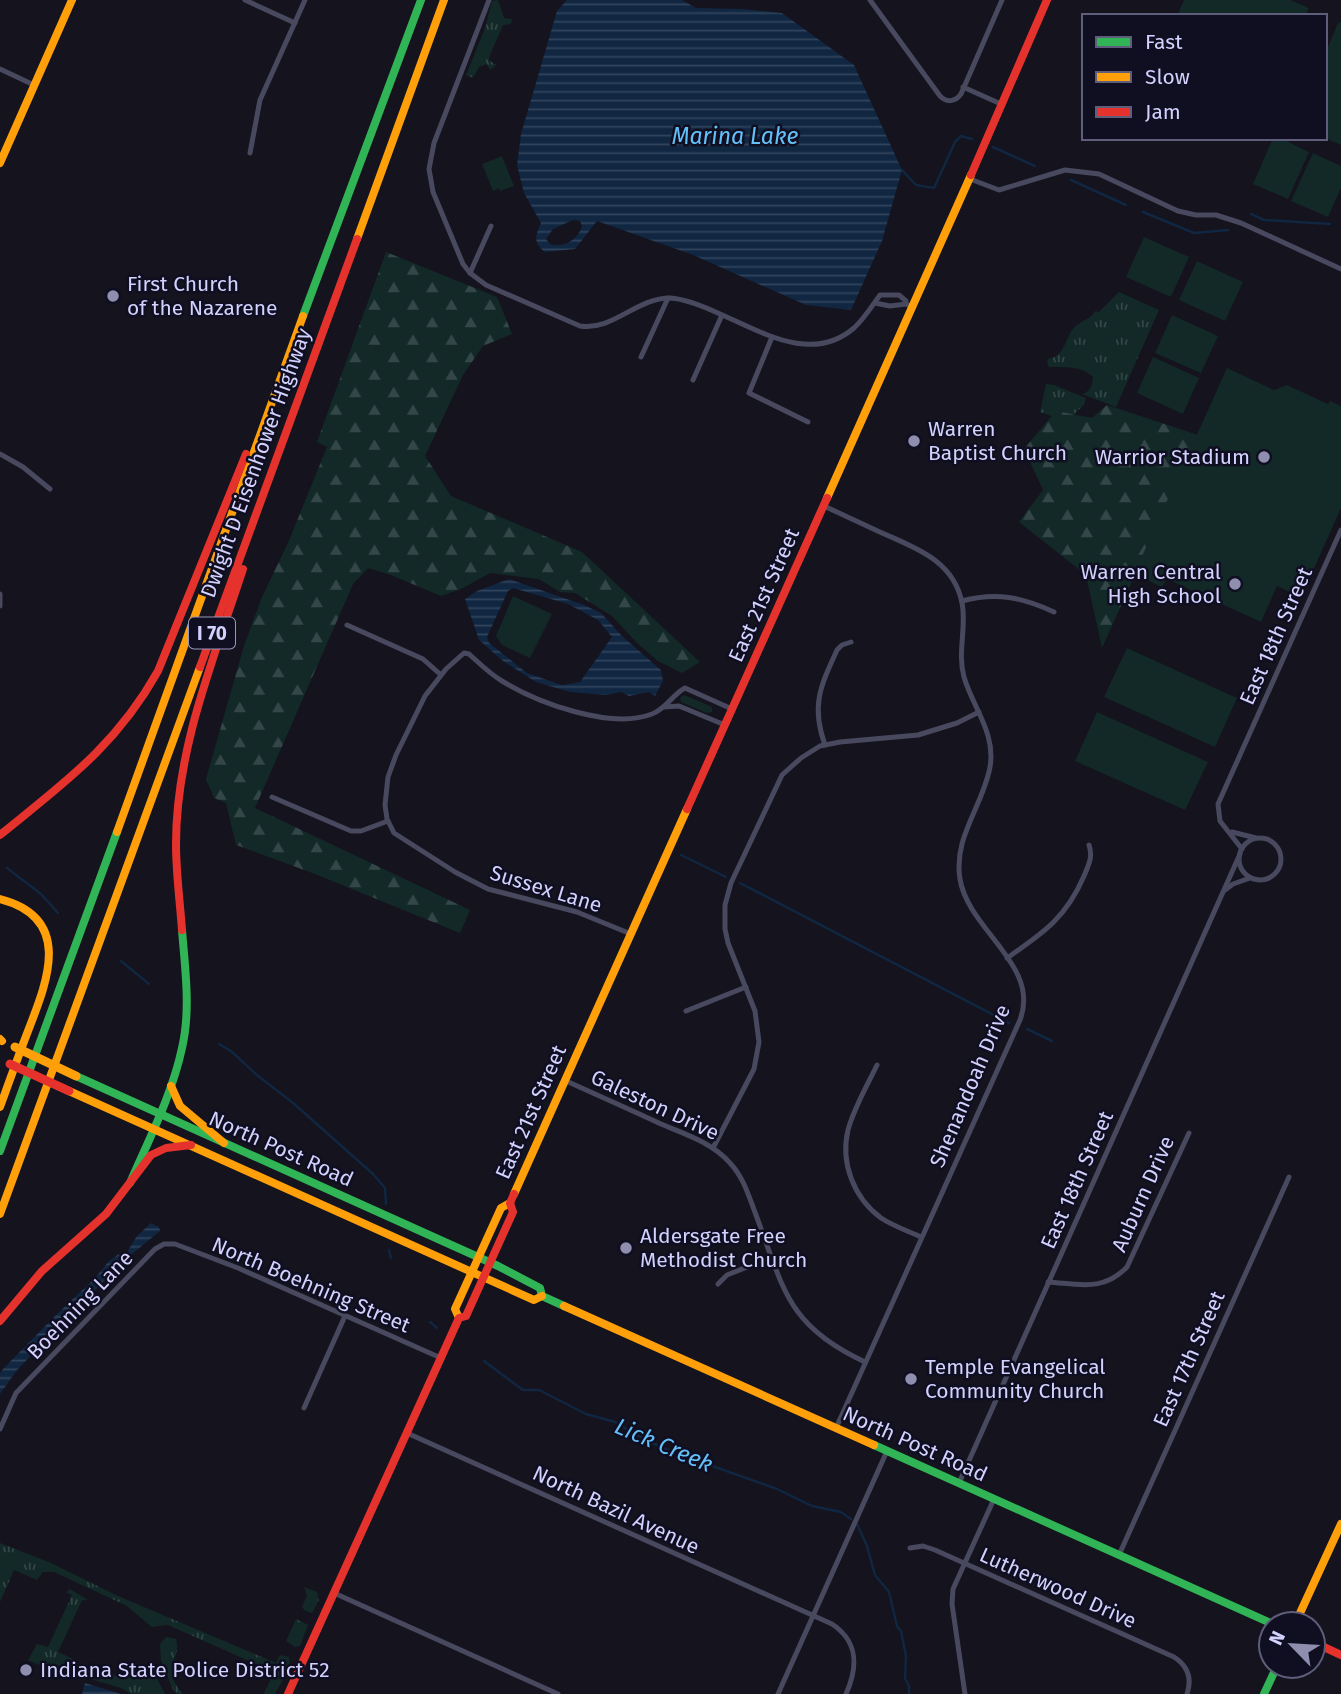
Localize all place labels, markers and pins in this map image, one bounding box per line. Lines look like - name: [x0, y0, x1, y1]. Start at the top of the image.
- place label: First Church of the Nazarene: [127, 271, 278, 321]
- marker: First Church of the Nazarene: [105, 288, 121, 304]
- place label: Warren Baptist Church: [928, 416, 1067, 466]
- marker: Warren Baptist Church: [906, 433, 922, 449]
- place label: Warrior Stadium: [1095, 444, 1250, 470]
- marker: Warrior Stadium: [1256, 449, 1272, 465]
- place label: Warren Central High School: [1081, 559, 1221, 609]
- marker: Warren Central High School: [1227, 576, 1243, 592]
- place label: Aldersgate Free Methodist Church: [640, 1223, 807, 1273]
- marker: Aldersgate Free Methodist Church: [618, 1240, 634, 1256]
- place label: Temple Evangelical Community Church: [925, 1354, 1106, 1404]
- marker: Temple Evangelical Community Church: [903, 1371, 919, 1387]
- place label: Indiana State Police District 52: [40, 1657, 330, 1683]
- marker: Indiana State Police District 52: [18, 1662, 34, 1678]

